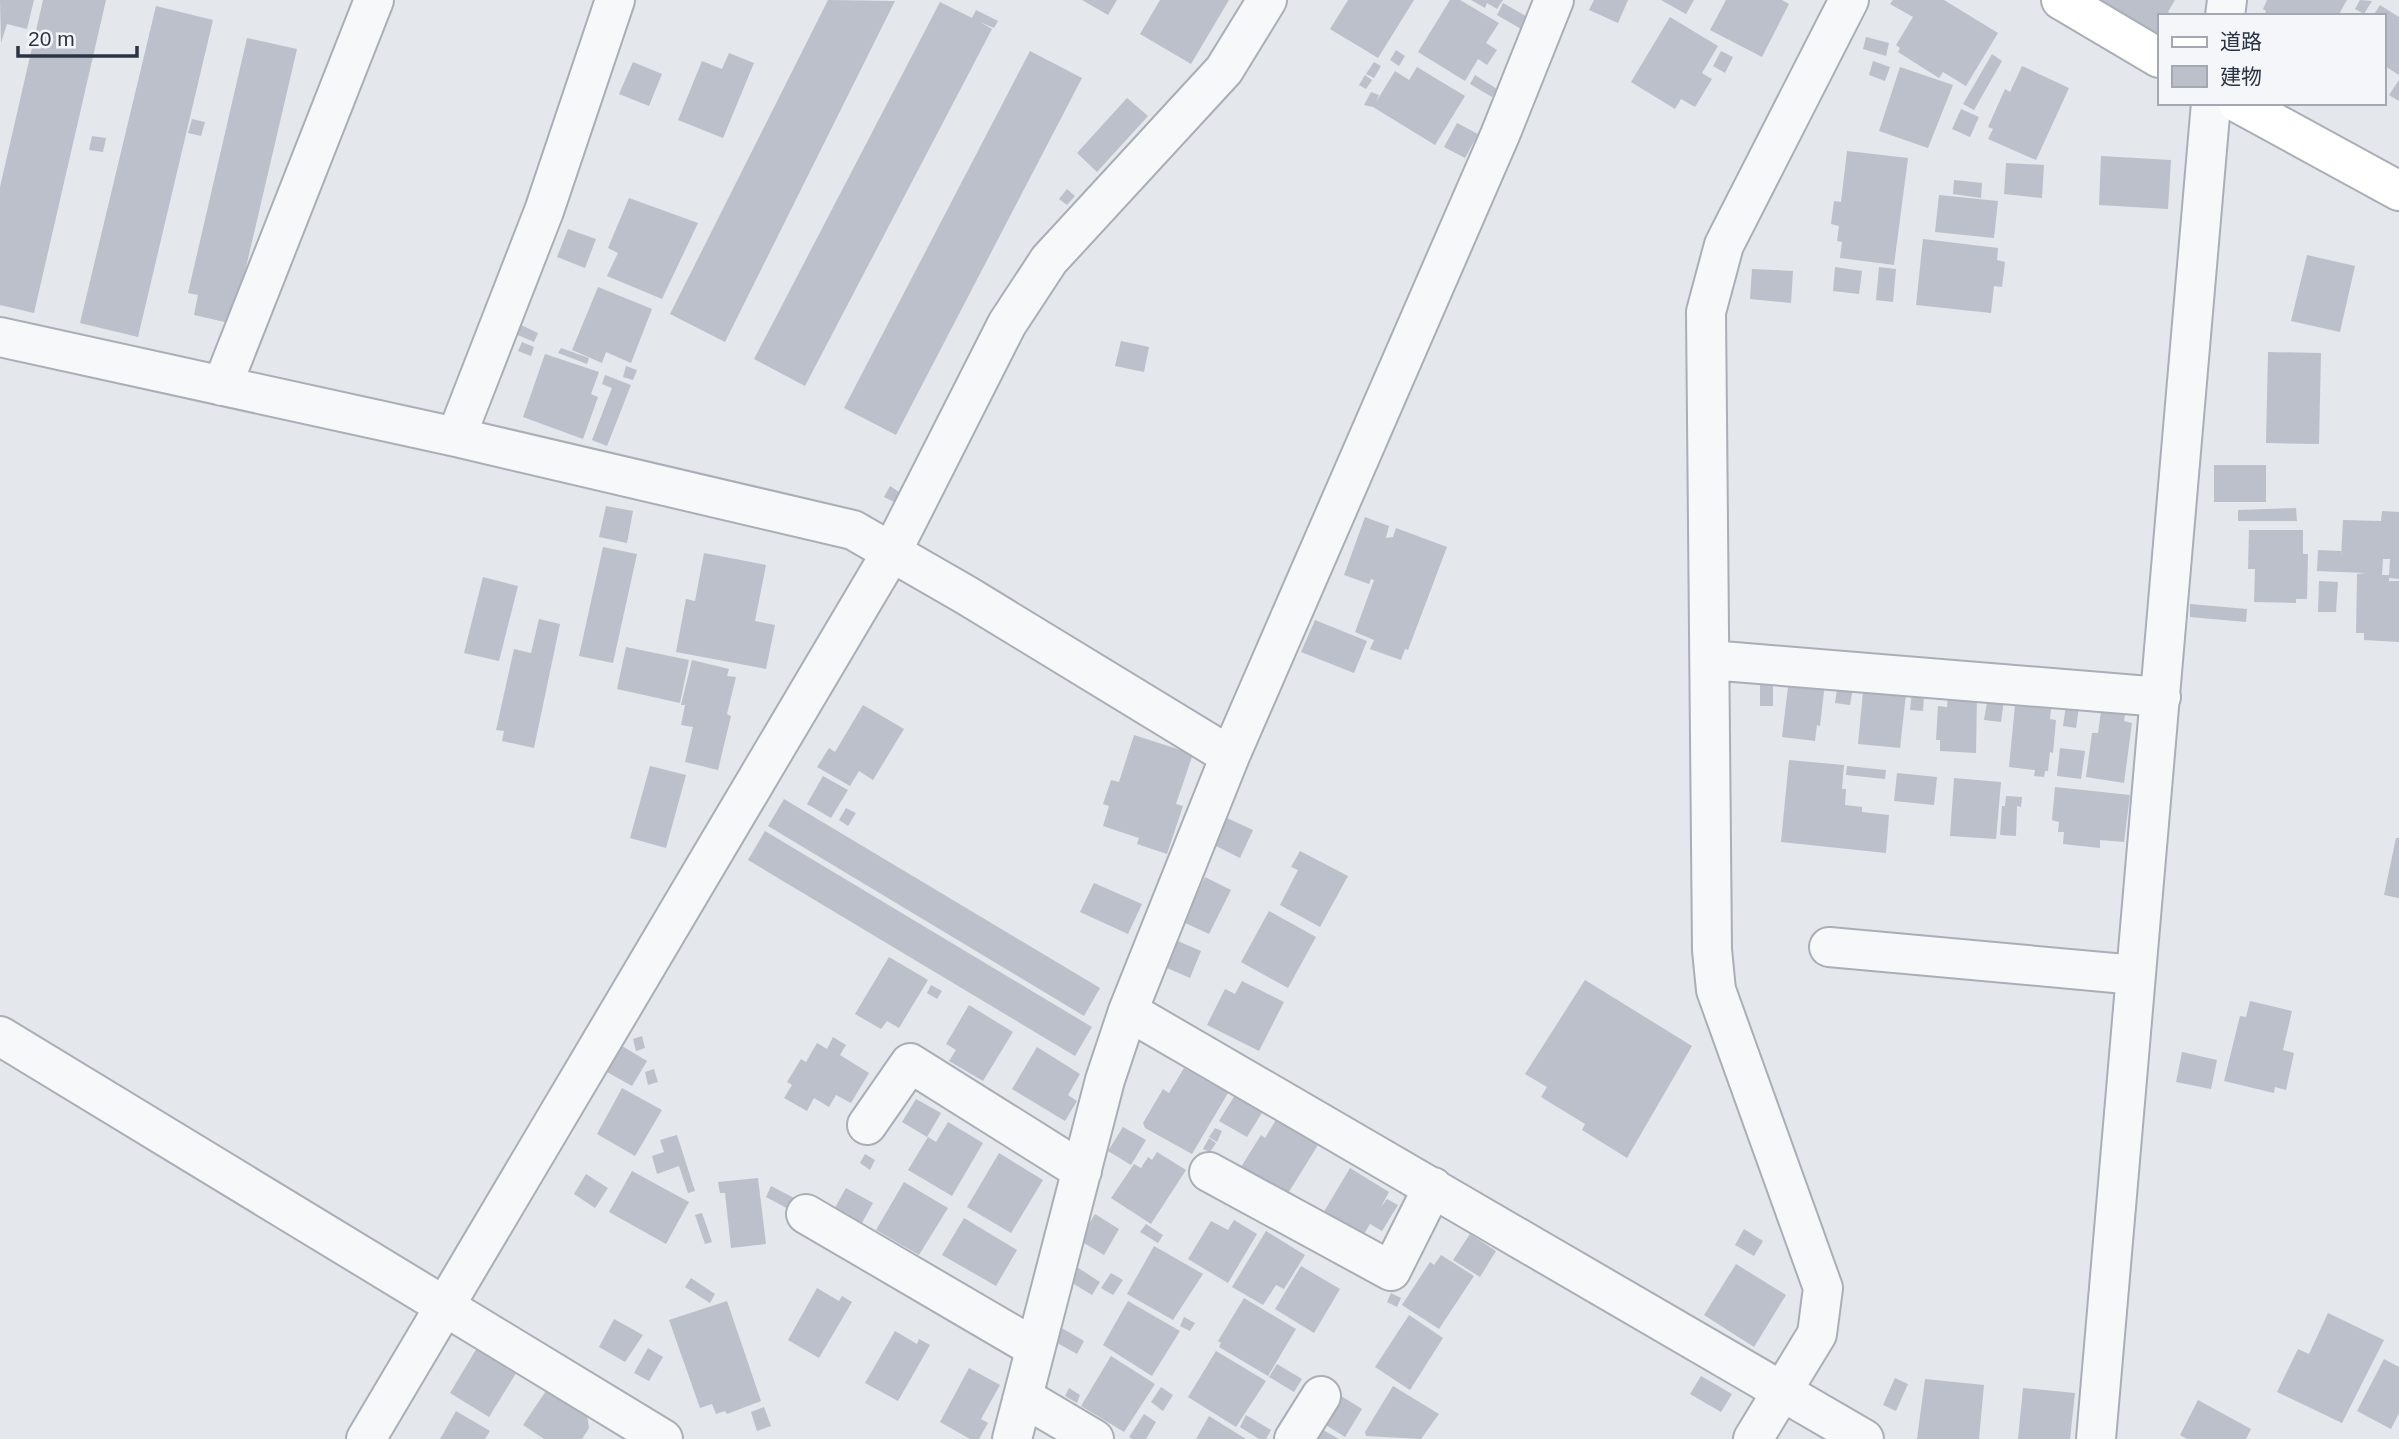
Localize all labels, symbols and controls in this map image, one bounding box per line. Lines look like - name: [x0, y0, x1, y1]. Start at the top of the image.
- scale bar: [18, 14, 136, 58]
- legend: [2158, 14, 2385, 105]
- text: 20 m: [28, 27, 75, 50]
- text: 道路: [2220, 30, 2262, 53]
- text: 建物: [2220, 65, 2262, 88]

